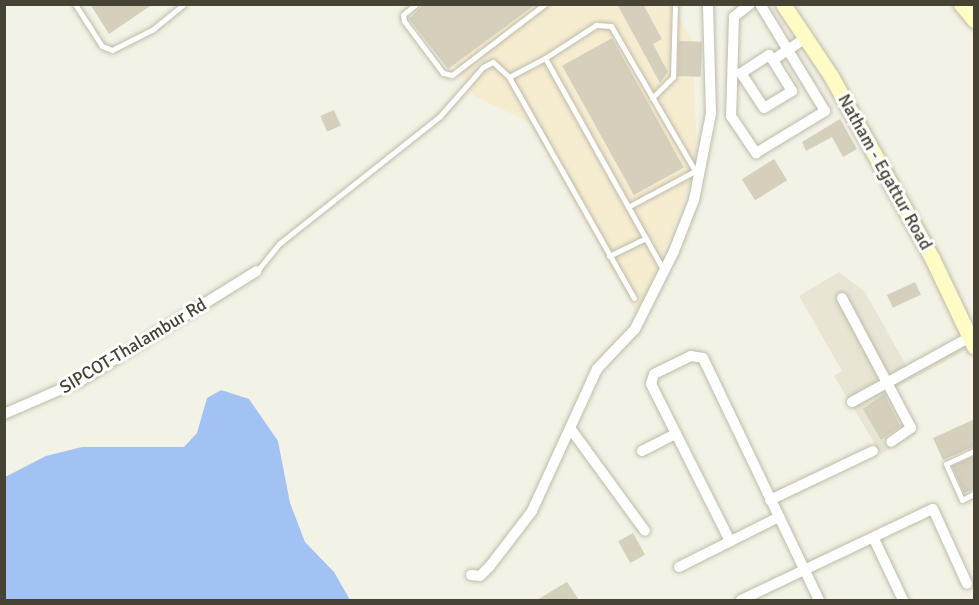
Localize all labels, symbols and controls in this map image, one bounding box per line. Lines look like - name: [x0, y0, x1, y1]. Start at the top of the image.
- street label: Natham - Egattur Road: [833, 90, 937, 254]
- street label: SIPCOT-Thalambur Rd: [56, 294, 210, 398]

